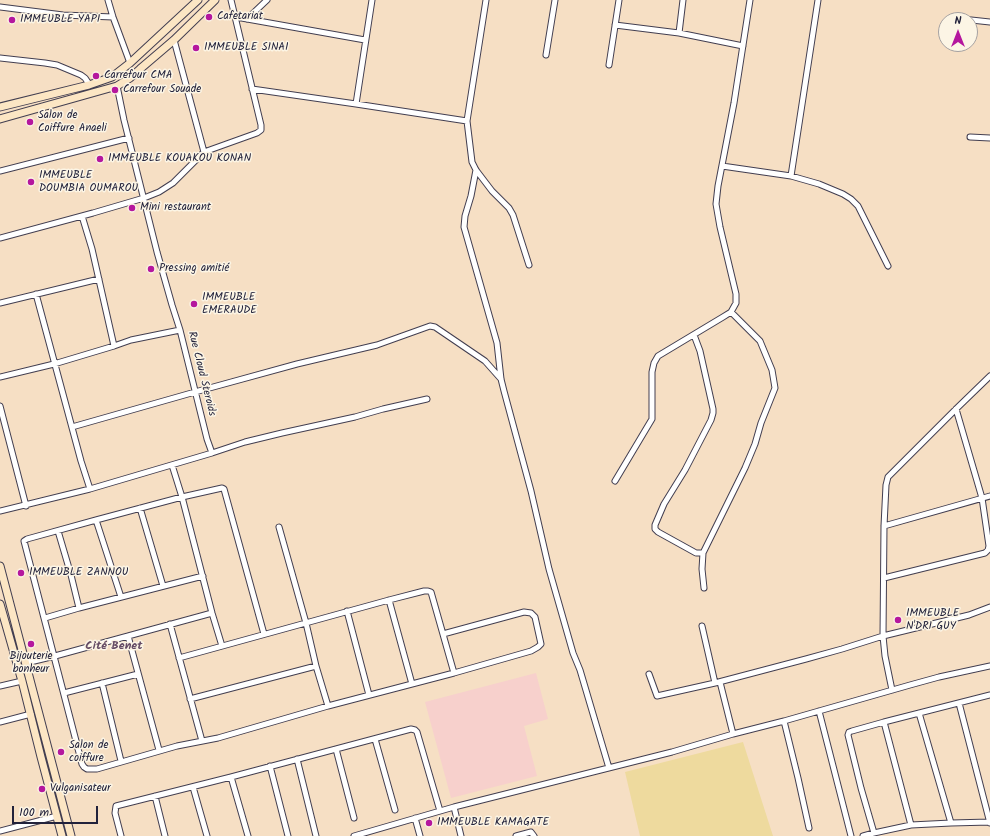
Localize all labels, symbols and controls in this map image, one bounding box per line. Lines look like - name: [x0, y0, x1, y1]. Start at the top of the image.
- place label: Cafetariat: [217, 10, 263, 24]
- marker: Cafetariat: [204, 12, 214, 22]
- north arrow: [938, 12, 978, 52]
- text: N: [955, 12, 961, 30]
- place label: IMMEUBLE YAPI: [20, 13, 100, 27]
- marker: IMMEUBLE YAPI: [7, 15, 17, 25]
- place label: IMMEUBLE SINAI: [204, 41, 288, 55]
- marker: IMMEUBLE SINAI: [191, 43, 201, 53]
- place label: Carrefour CMA: [104, 69, 172, 83]
- marker: Carrefour CMA: [91, 71, 101, 81]
- place label: Carrefour Souade: [123, 83, 201, 97]
- marker: Carrefour Souade: [110, 85, 120, 95]
- place label: Salon de Coiffure Anaeli: [38, 109, 107, 135]
- marker: Salon de Coiffure Anaeli: [25, 117, 35, 127]
- place label: IMMEUBLE KOUAKOU KONAN: [108, 152, 251, 166]
- marker: IMMEUBLE KOUAKOU KONAN: [95, 154, 105, 164]
- place label: IMMEUBLE DOUMBIA OUMAROU: [39, 169, 138, 195]
- marker: IMMEUBLE DOUMBIA OUMAROU: [26, 177, 36, 187]
- place label: Mini restaurant: [140, 201, 211, 215]
- marker: Mini restaurant: [127, 203, 137, 213]
- place label: Pressing amitié: [159, 262, 229, 276]
- marker: Pressing amitié: [146, 264, 156, 274]
- place label: IMMEUBLE EMERAUDE: [202, 291, 257, 317]
- marker: IMMEUBLE EMERAUDE: [189, 299, 199, 309]
- street label: Rue Cloud Steroids: [184, 330, 218, 418]
- place label: IMMEUBLE ZANNOU: [29, 566, 128, 580]
- marker: IMMEUBLE ZANNOU: [16, 568, 26, 578]
- place label: IMMEUBLE N'DRI GUY: [906, 607, 959, 633]
- marker: IMMEUBLE N'DRI GUY: [893, 615, 903, 625]
- marker: Bijouterie bonheur: [26, 639, 36, 649]
- district label: Cité Benet: [85, 640, 143, 654]
- place label: Bijouterie bonheur: [9, 650, 53, 676]
- place label: Salon de coiffure: [69, 739, 108, 765]
- marker: Salon de coiffure: [56, 747, 66, 757]
- place label: Vulganisateur: [50, 782, 111, 796]
- marker: Vulganisateur: [37, 784, 47, 794]
- scale bar: [14, 798, 100, 824]
- text: 100 m: [19, 803, 49, 822]
- place label: IMMEUBLE KAMAGATE: [437, 816, 549, 830]
- marker: IMMEUBLE KAMAGATE: [424, 818, 434, 828]

